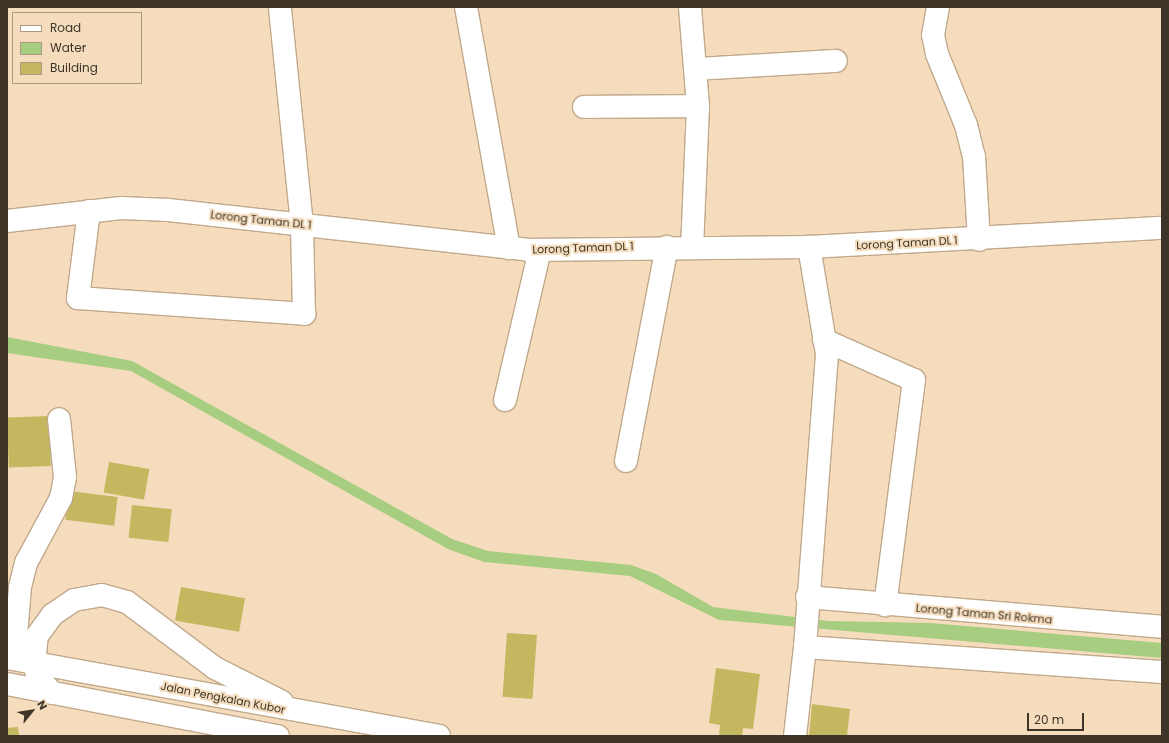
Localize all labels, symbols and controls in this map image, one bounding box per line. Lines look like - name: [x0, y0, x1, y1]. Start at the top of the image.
- legend: [12, 12, 142, 84]
- text: Road: [50, 19, 81, 36]
- text: Water: [50, 39, 86, 56]
- text: Building: [50, 59, 98, 76]
- street label: Lorong Taman DL 1: [210, 208, 312, 232]
- street label: Lorong Taman DL 1: [856, 234, 958, 252]
- street label: Lorong Taman DL 1: [532, 240, 634, 256]
- street label: Lorong Taman Sri Rokma: [915, 601, 1053, 627]
- street label: Jalan Pengkalan Kubor: [160, 679, 286, 717]
- north arrow: [12, 691, 52, 731]
- text: N: [33, 697, 51, 713]
- scale bar: [1029, 705, 1086, 731]
- text: 20 m: [1034, 711, 1064, 728]

